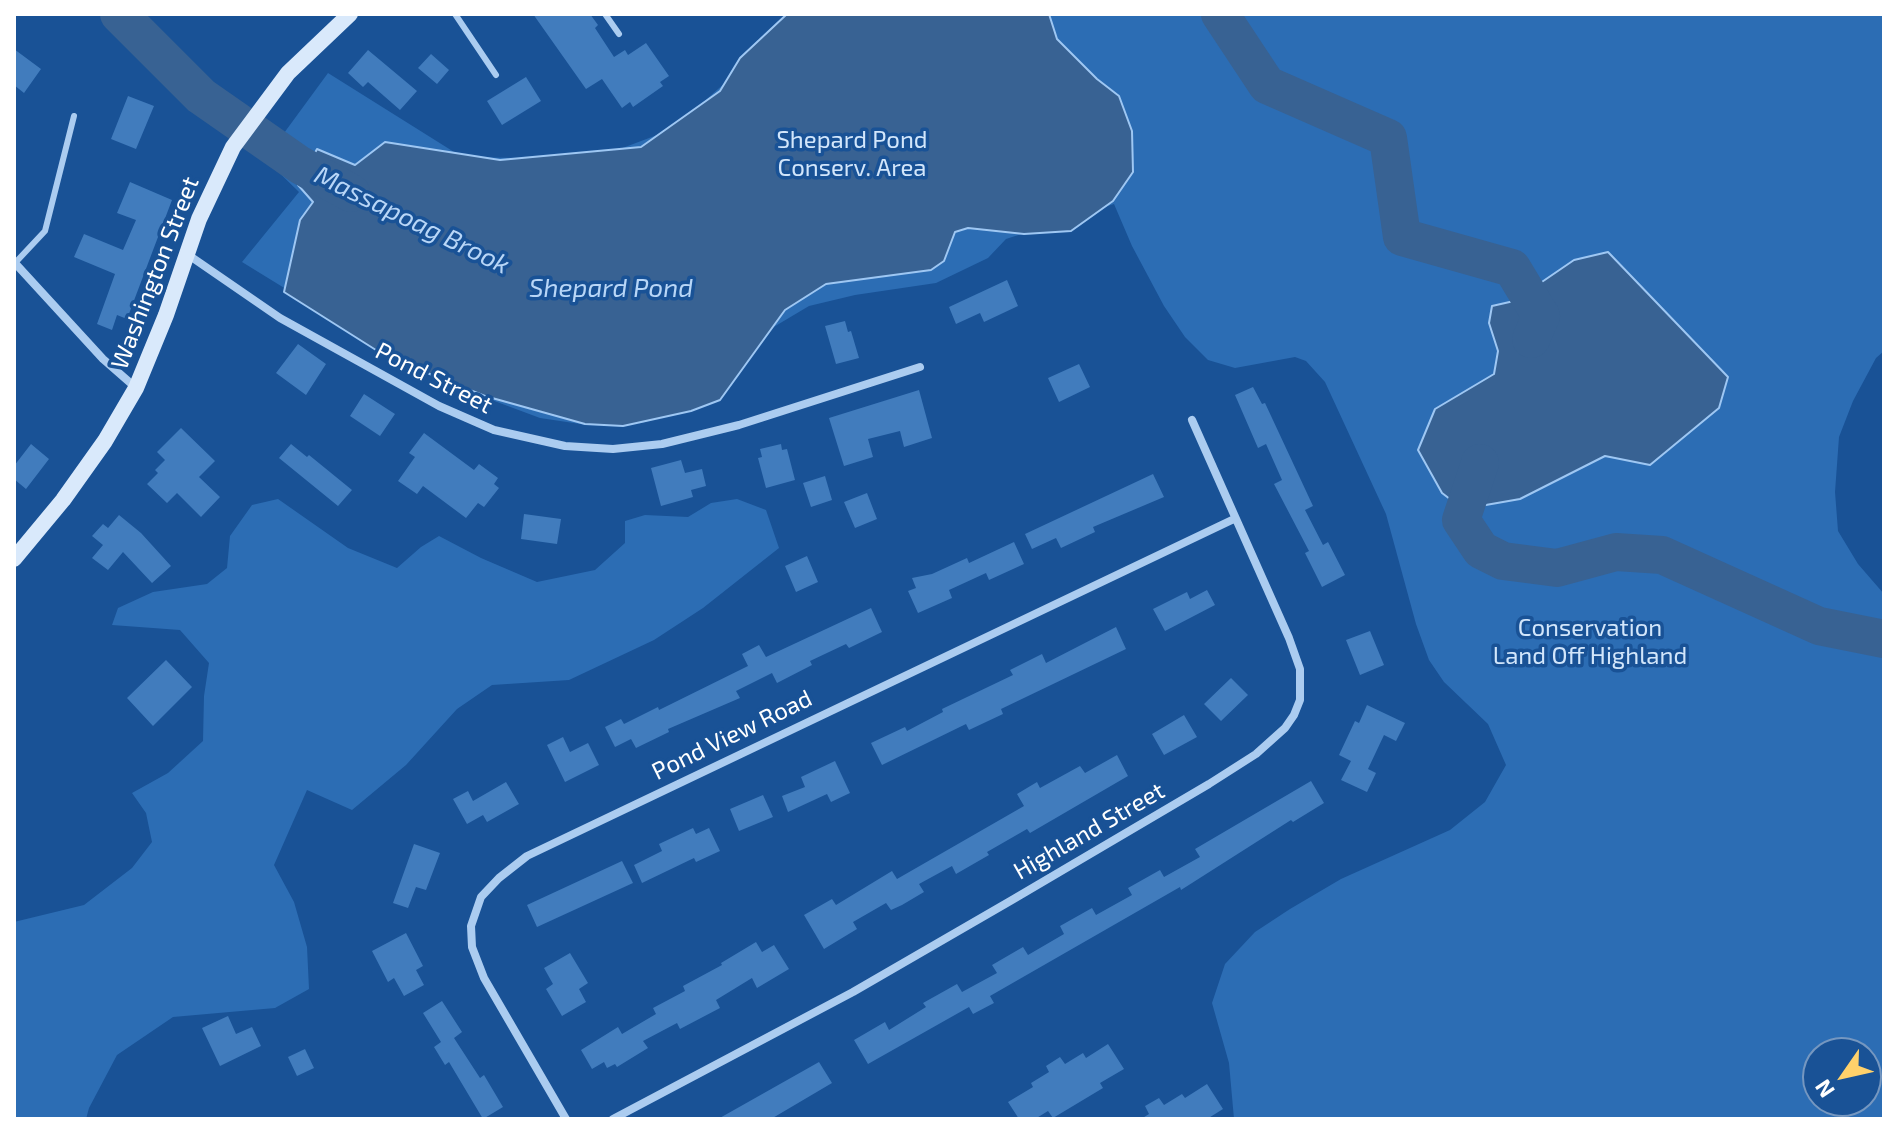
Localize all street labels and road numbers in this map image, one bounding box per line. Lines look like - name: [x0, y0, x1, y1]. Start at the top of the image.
- street label: Washington Street: [105, 173, 205, 373]
- street label: Pond Street: [371, 336, 497, 420]
- street label: Pond View Road: [647, 684, 817, 786]
- street label: Highland Street: [1008, 776, 1170, 886]

